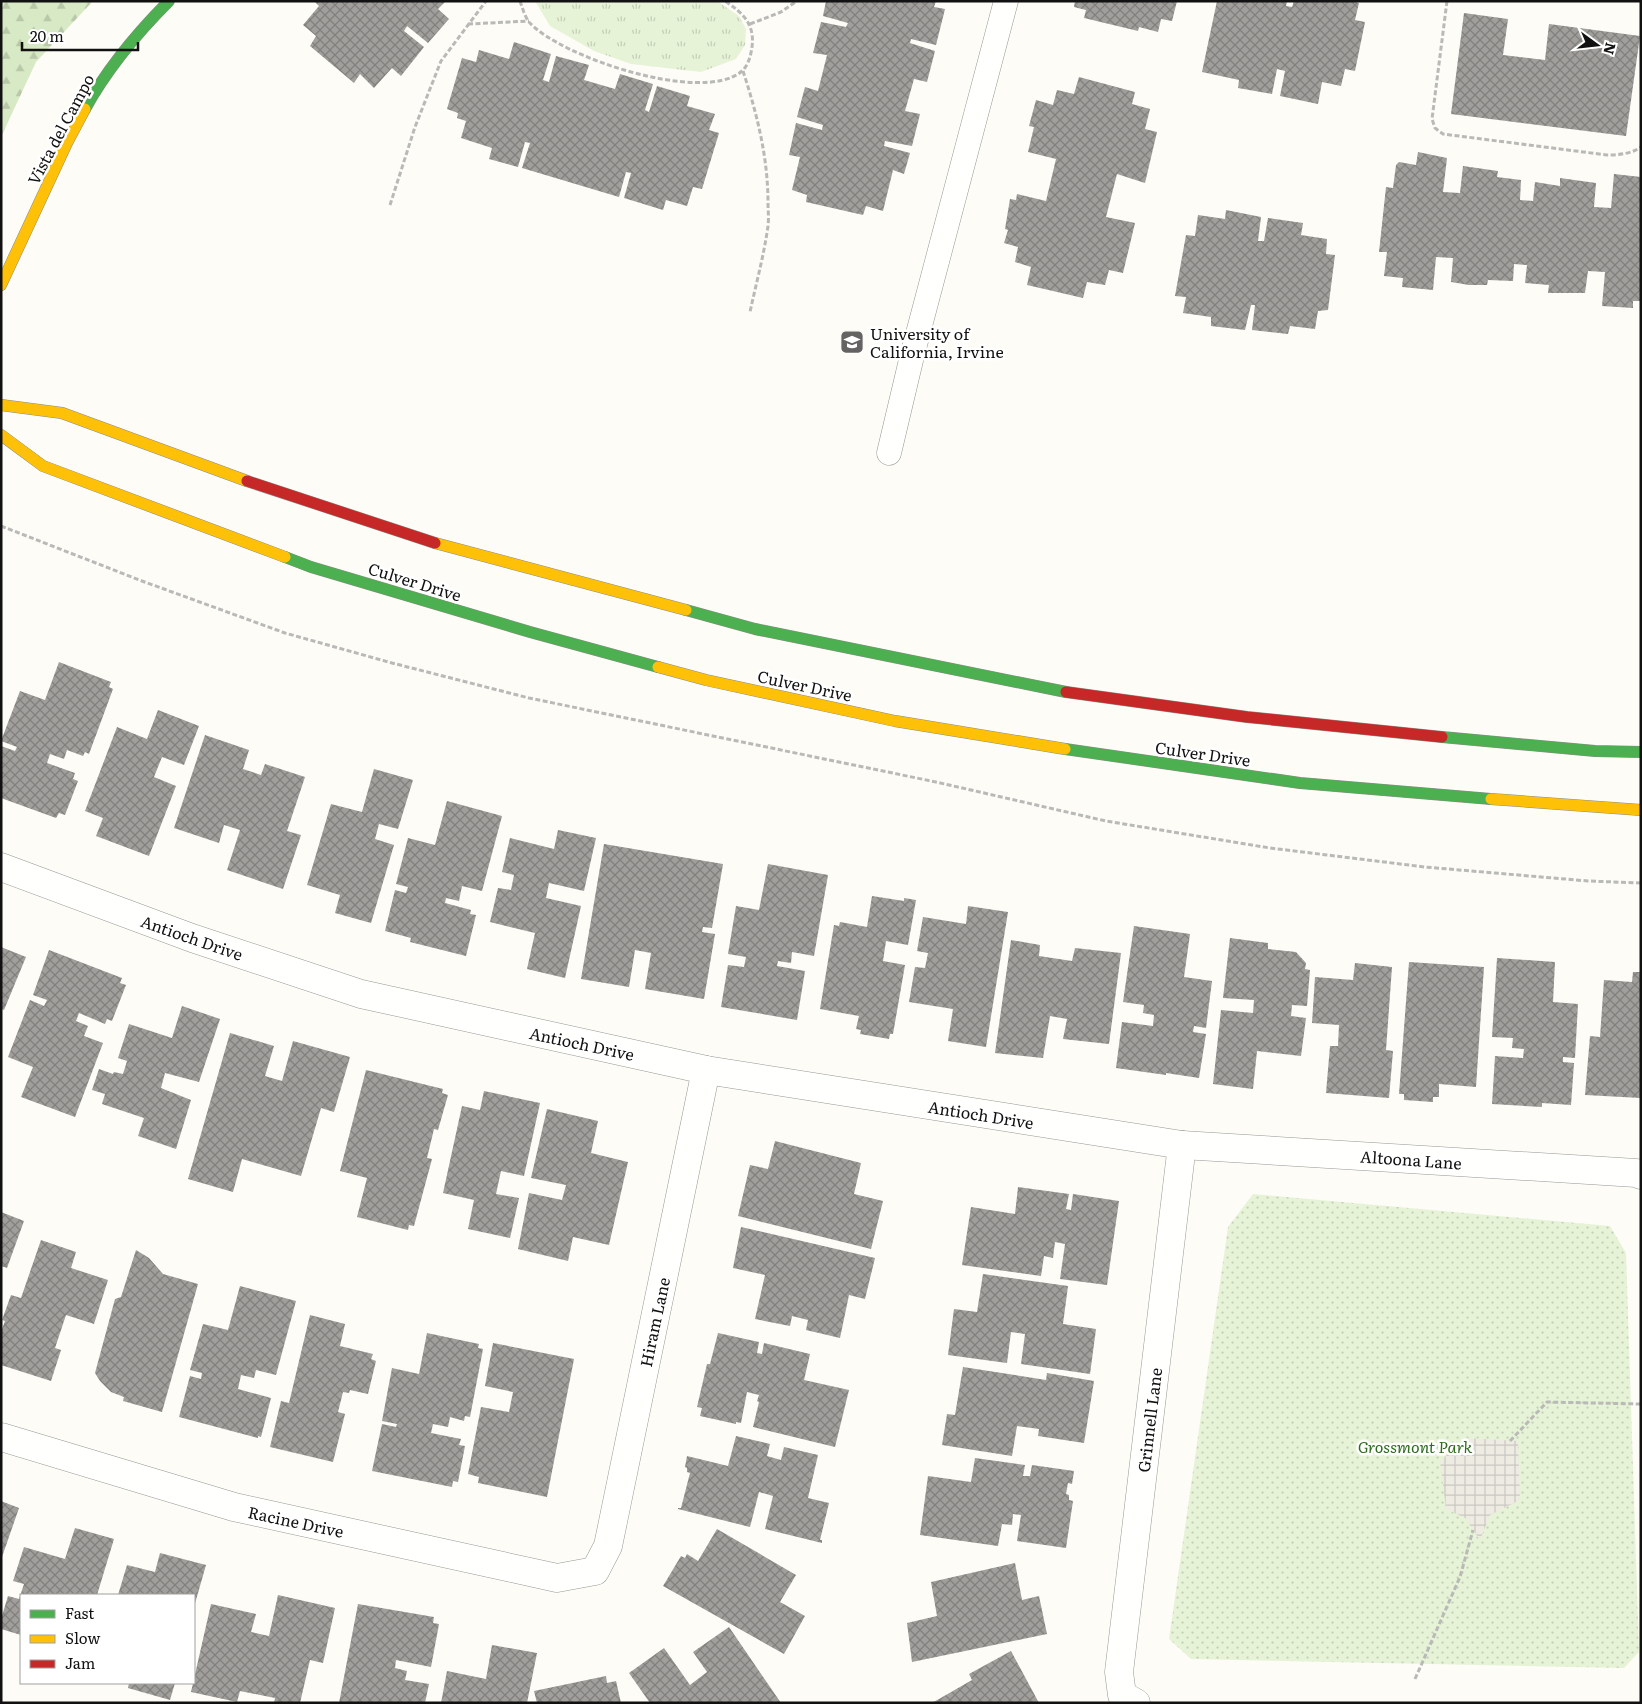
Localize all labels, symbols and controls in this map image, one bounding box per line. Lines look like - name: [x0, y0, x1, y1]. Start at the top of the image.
- scale bar: [22, 20, 139, 52]
- north arrow: [1572, 20, 1622, 70]
- text: 20 m: [30, 24, 64, 47]
- text: N: [1599, 40, 1622, 57]
- street label: Vista del Campo: [21, 69, 99, 189]
- place label: University of California, Irvine: [870, 321, 1004, 363]
- school or university icon: University of California, Irvine: [839, 329, 865, 355]
- street label: Culver Drive: [366, 555, 464, 607]
- street label: Culver Drive: [756, 663, 854, 707]
- street label: Culver Drive: [1154, 734, 1252, 772]
- street label: Antioch Drive: [138, 908, 246, 966]
- street label: Antioch Drive: [527, 1020, 637, 1066]
- street label: Antioch Drive: [927, 1094, 1035, 1134]
- street label: Altoona Lane: [1359, 1143, 1463, 1175]
- street label: Hiram Lane: [633, 1275, 675, 1369]
- street label: Grinnell Lane: [1131, 1366, 1167, 1474]
- park label: Grossmont Park: [1358, 1434, 1472, 1458]
- street label: Racine Drive: [246, 1499, 346, 1543]
- legend: [20, 1594, 195, 1684]
- text: Fast: [65, 1601, 94, 1624]
- text: Slow: [65, 1626, 100, 1649]
- text: Jam: [65, 1651, 96, 1674]

